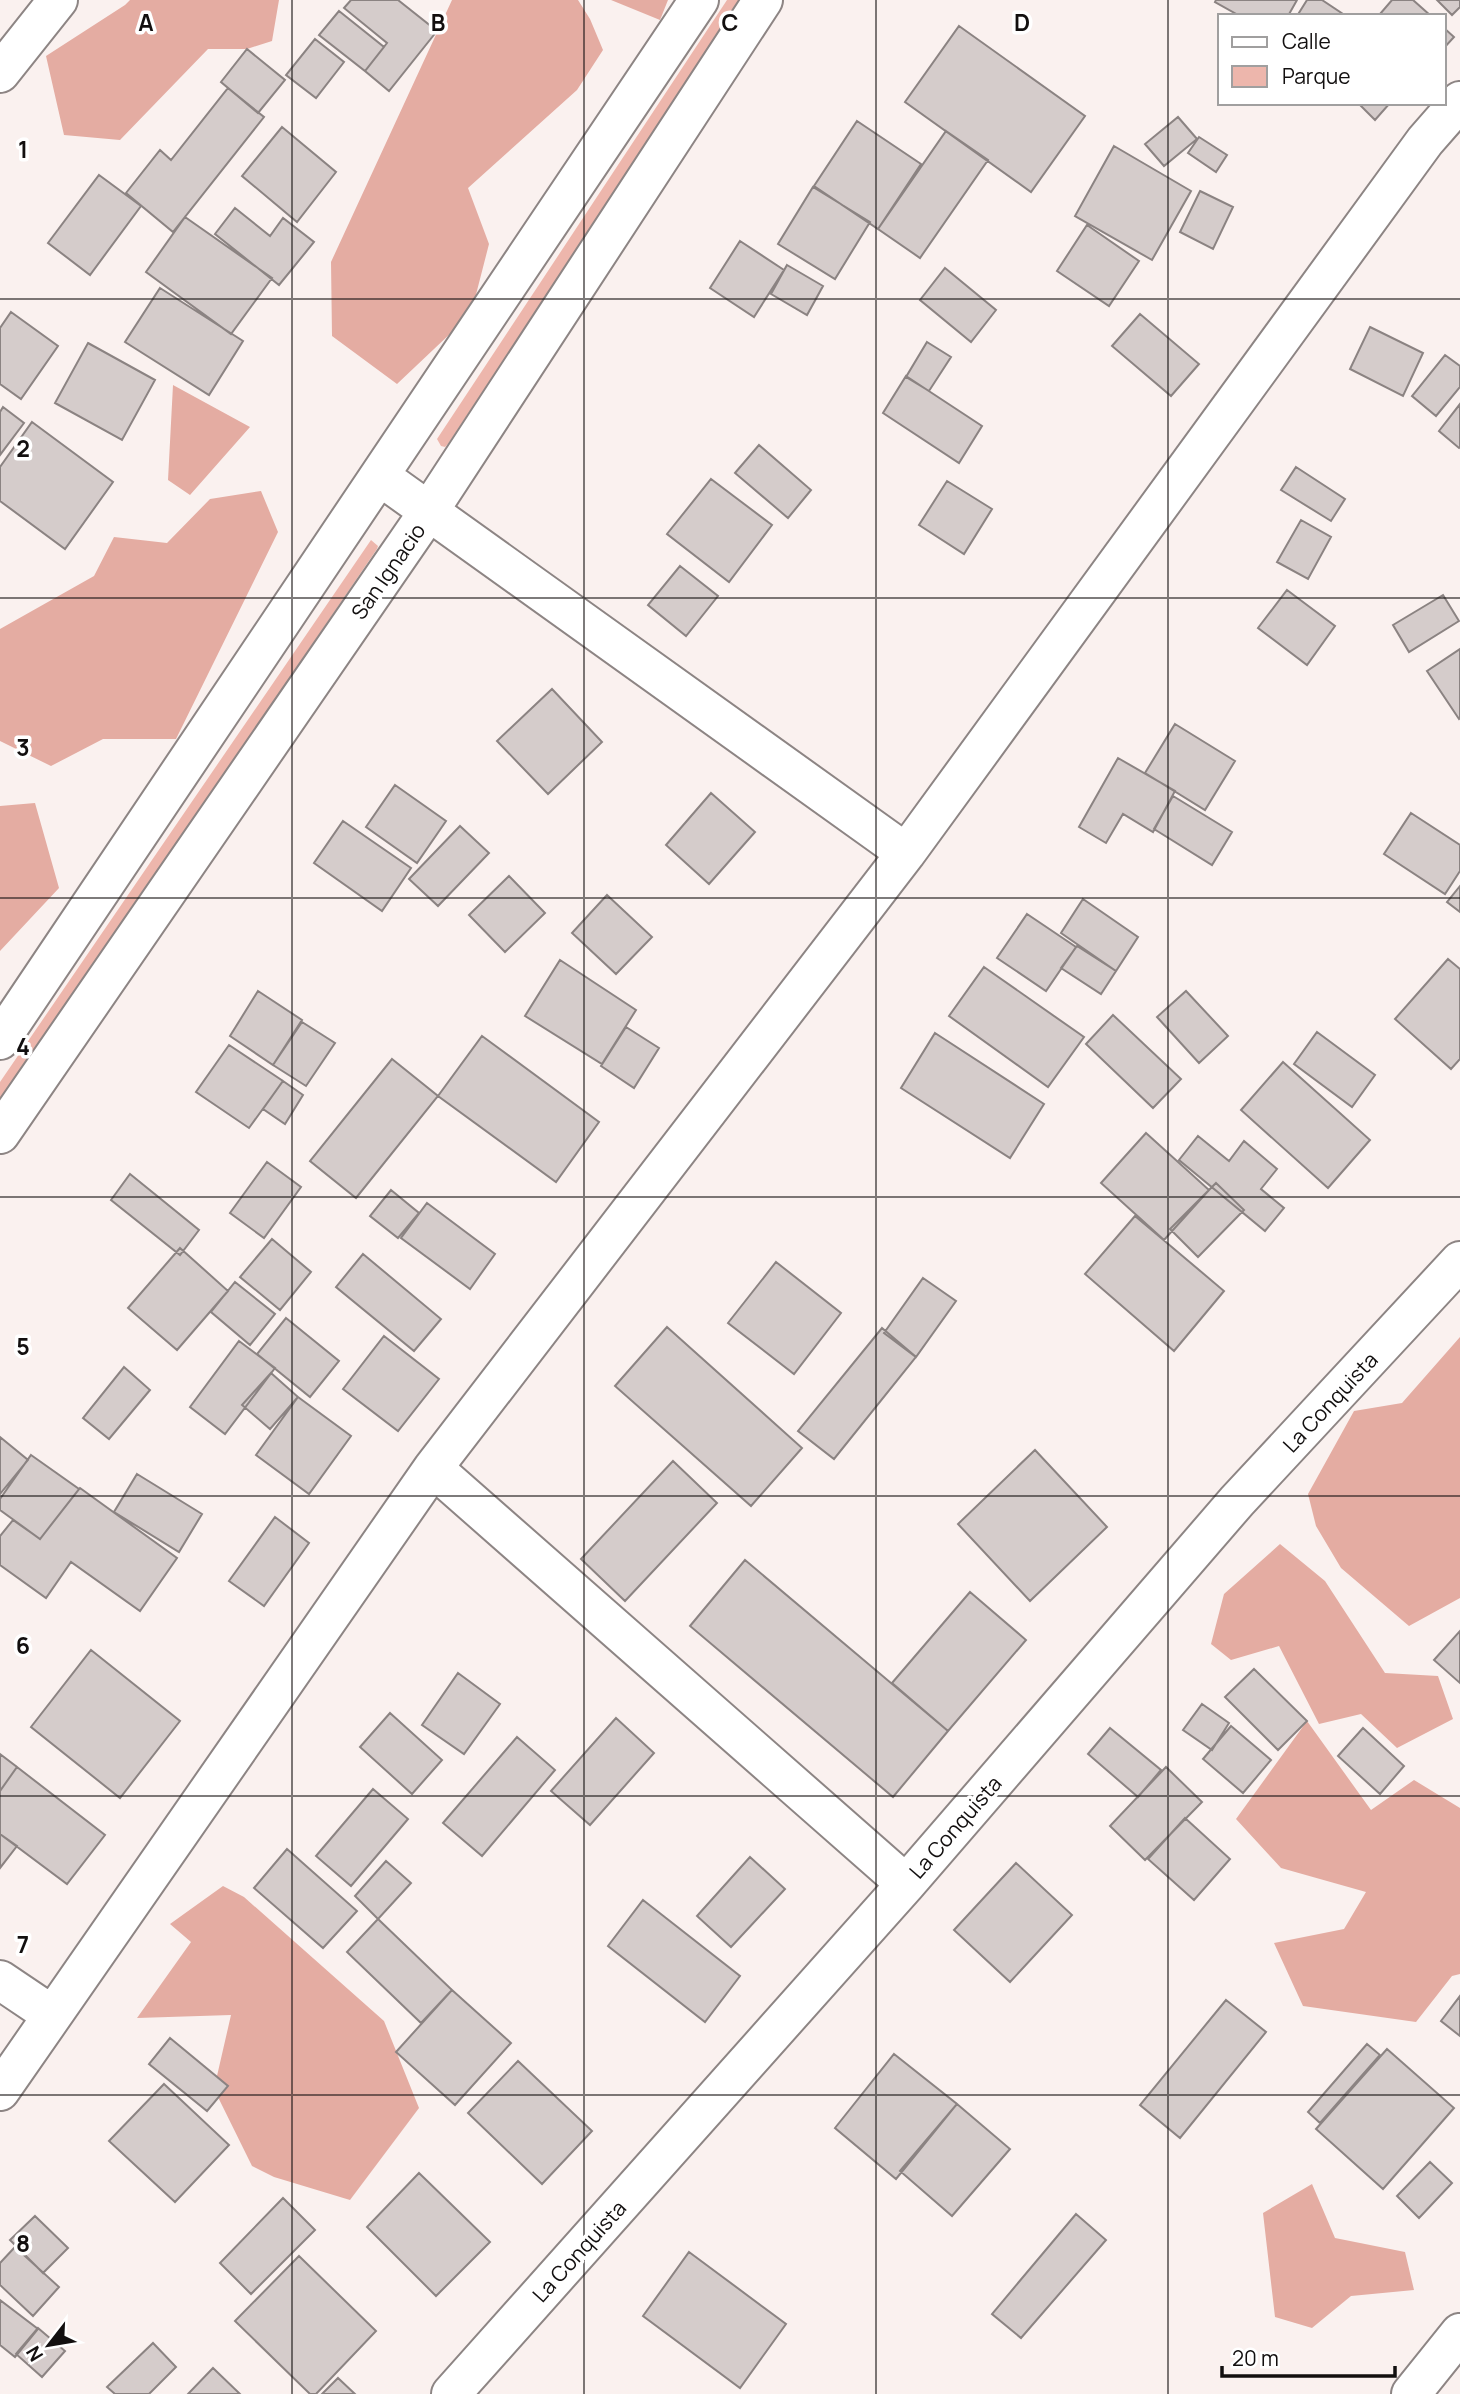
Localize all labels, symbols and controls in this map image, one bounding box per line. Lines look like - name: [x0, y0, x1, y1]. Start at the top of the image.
- text: A: [138, 6, 154, 38]
- text: B: [431, 6, 445, 38]
- text: C: [722, 6, 739, 38]
- text: D: [1014, 6, 1030, 38]
- legend: [1218, 14, 1446, 105]
- text: Calle: [1282, 27, 1331, 55]
- text: Parque: [1282, 62, 1351, 90]
- text: 1: [18, 133, 28, 165]
- text: 2: [16, 432, 30, 464]
- street label: San Ignacio: [345, 517, 431, 625]
- text: 3: [16, 731, 30, 763]
- text: 4: [16, 1030, 30, 1062]
- text: 5: [16, 1330, 30, 1362]
- street label: La Conquista: [1276, 1346, 1384, 1458]
- text: 6: [16, 1629, 30, 1661]
- street label: La Conquista: [903, 1770, 1007, 1884]
- text: 7: [17, 1928, 29, 1960]
- street label: La Conquista: [526, 2194, 632, 2308]
- text: 8: [16, 2227, 30, 2259]
- north arrow: [14, 2310, 84, 2380]
- scale bar: [1222, 2334, 1395, 2378]
- text: N: [20, 2341, 49, 2366]
- text: 20 m: [1232, 2344, 1279, 2372]

